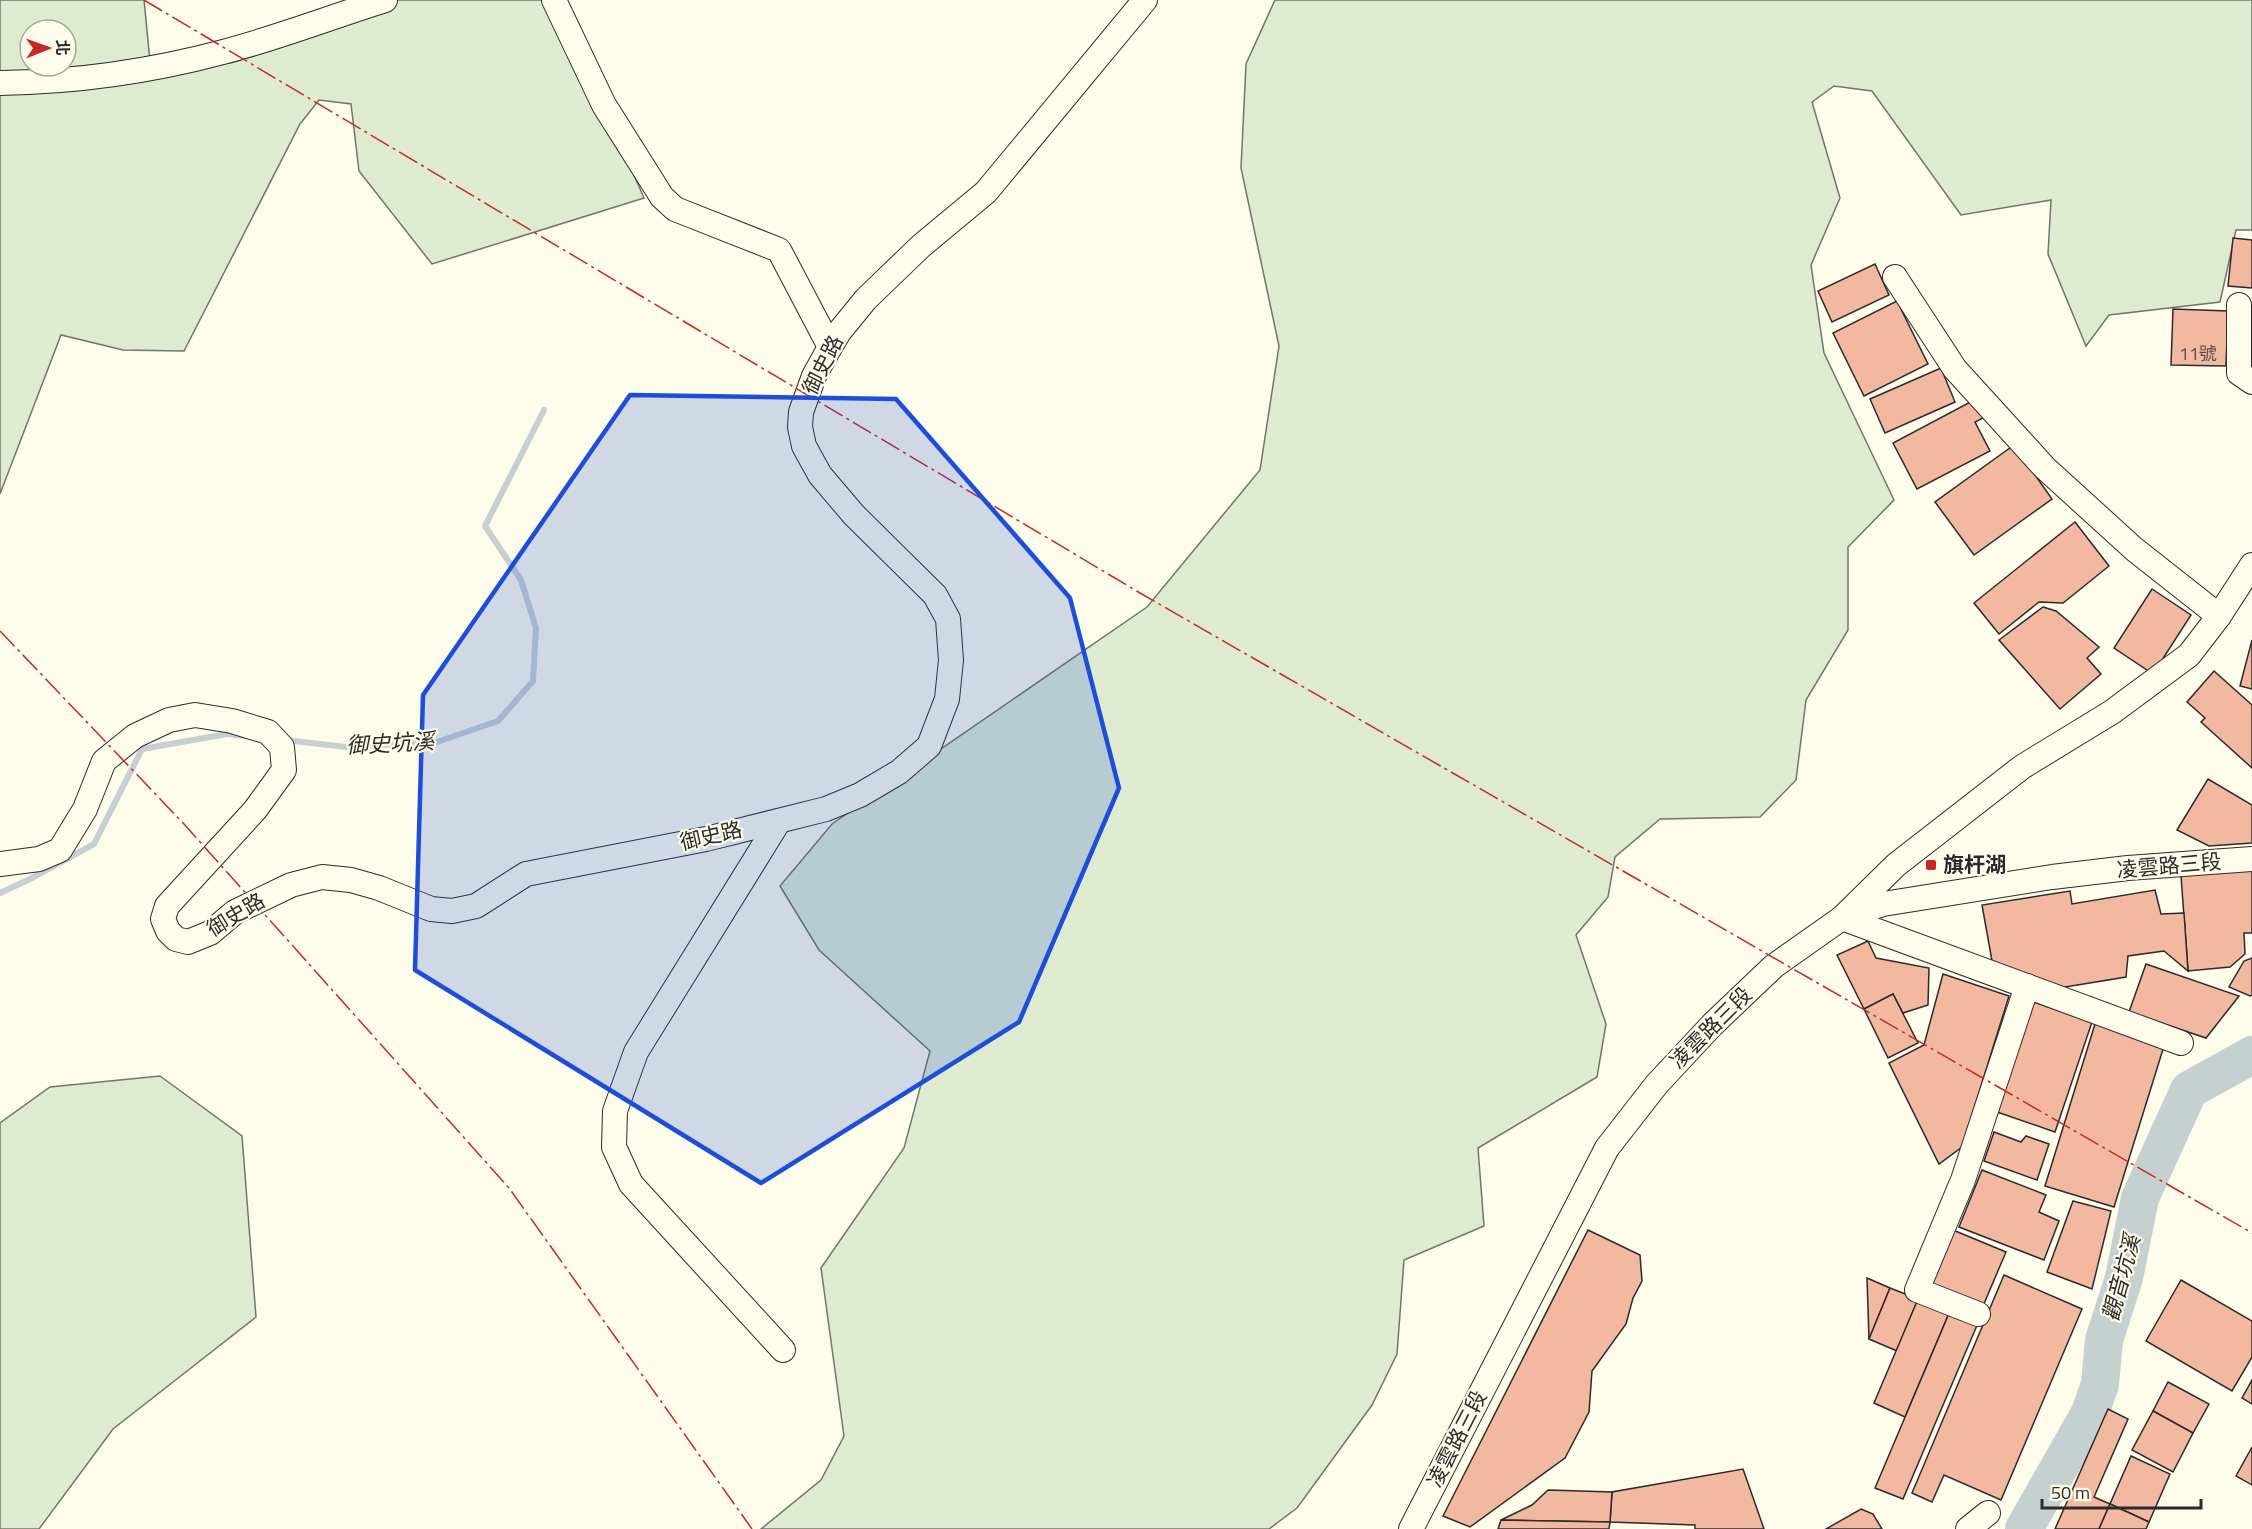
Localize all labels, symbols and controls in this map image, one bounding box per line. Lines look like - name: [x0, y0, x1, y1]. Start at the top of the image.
- north arrow: [18, 18, 78, 78]
- text: 北: [51, 40, 75, 56]
- street label: 御史路: [794, 329, 851, 400]
- house number: 11號: [2179, 340, 2217, 367]
- water label: 御史坑溪: [345, 724, 438, 762]
- street label: 御史路: [676, 812, 745, 858]
- street label: 凌雲路三段: [2115, 844, 2223, 886]
- place label: 旗杆湖: [1943, 848, 2006, 880]
- marker: 旗杆湖: [1924, 858, 1938, 872]
- street label: 御史路: [200, 884, 271, 944]
- street label: 凌雲路三段: [1662, 979, 1759, 1076]
- water label: 觀音坑溪: [2093, 1228, 2150, 1325]
- street label: 凌雲路三段: [1418, 1385, 1494, 1493]
- scale bar: [2042, 1472, 2201, 1510]
- text: 50 m: [2051, 1479, 2090, 1506]

